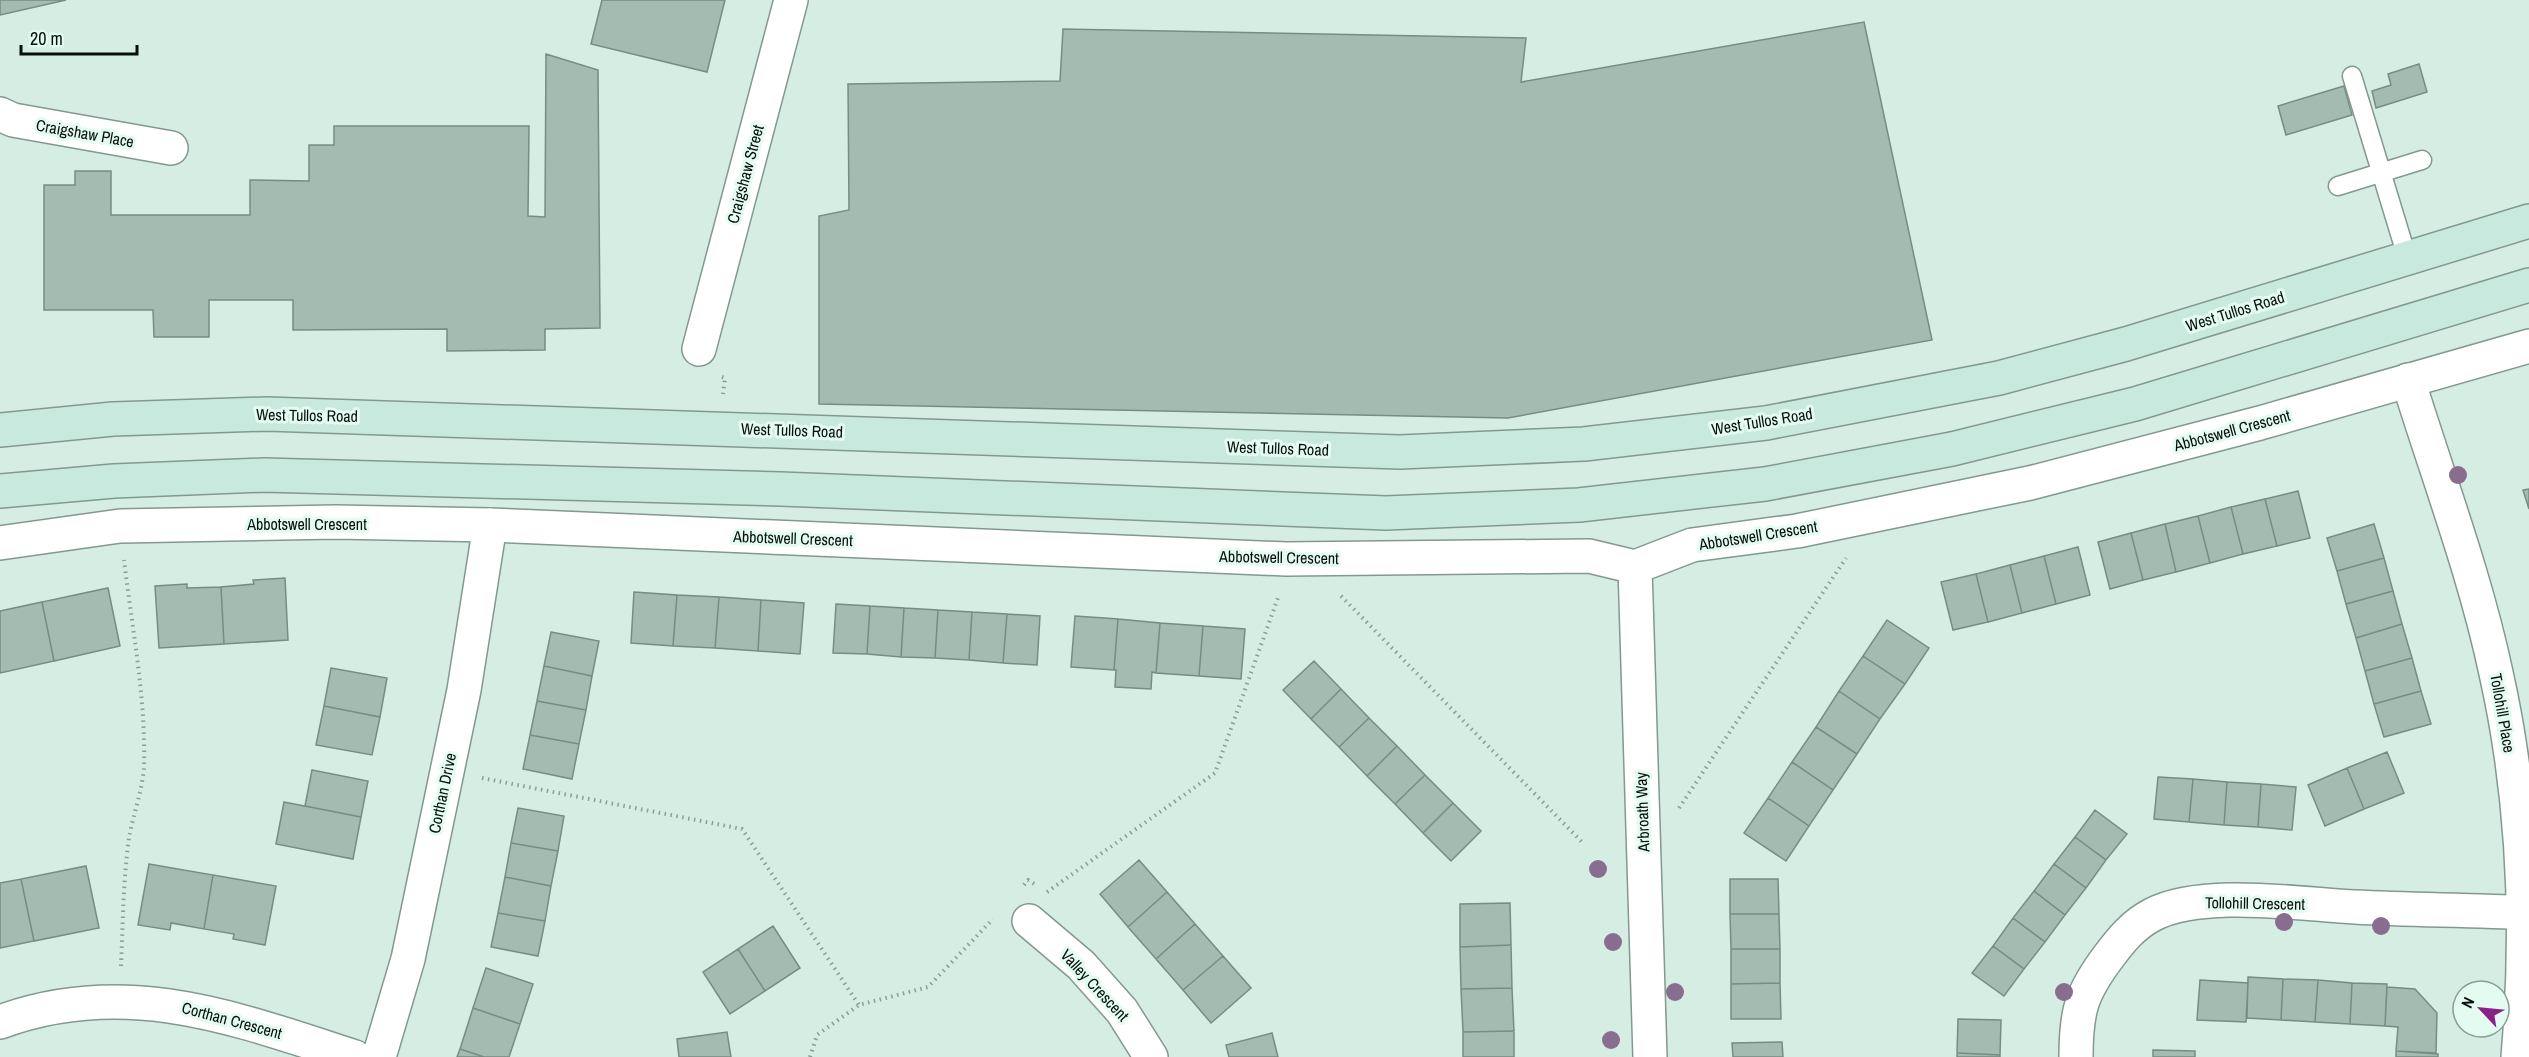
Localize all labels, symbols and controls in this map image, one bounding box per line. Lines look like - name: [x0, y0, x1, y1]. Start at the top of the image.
- scale bar: [21, 18, 136, 56]
- text: 20 m: [30, 26, 63, 51]
- street label: Craigshaw Place: [34, 114, 136, 152]
- street label: Craigshaw Street: [721, 122, 769, 226]
- street label: West Tullos Road: [2183, 286, 2287, 336]
- street label: West Tullos Road: [1710, 402, 1814, 440]
- street label: West Tullos Road: [256, 403, 358, 427]
- street label: Abbotswell Crescent: [2170, 404, 2293, 456]
- street label: West Tullos Road: [741, 417, 843, 443]
- street label: West Tullos Road: [1227, 435, 1329, 461]
- street label: Abbotswell Crescent: [246, 513, 367, 535]
- street label: Abbotswell Crescent: [1696, 515, 1819, 555]
- street label: Abbotswell Crescent: [732, 525, 853, 551]
- street label: Abbotswell Crescent: [1218, 545, 1339, 569]
- street label: Tollohill Place: [2485, 672, 2521, 754]
- street label: Corthan Drive: [423, 751, 461, 835]
- street label: Arbroath Way: [1630, 771, 1654, 853]
- street label: Tollohill Crescent: [2205, 891, 2305, 915]
- street label: Valley Crescent: [1056, 944, 1134, 1026]
- north arrow: [2451, 979, 2511, 1039]
- text: N: [2456, 993, 2479, 1012]
- street label: Corthan Crescent: [179, 996, 285, 1044]

